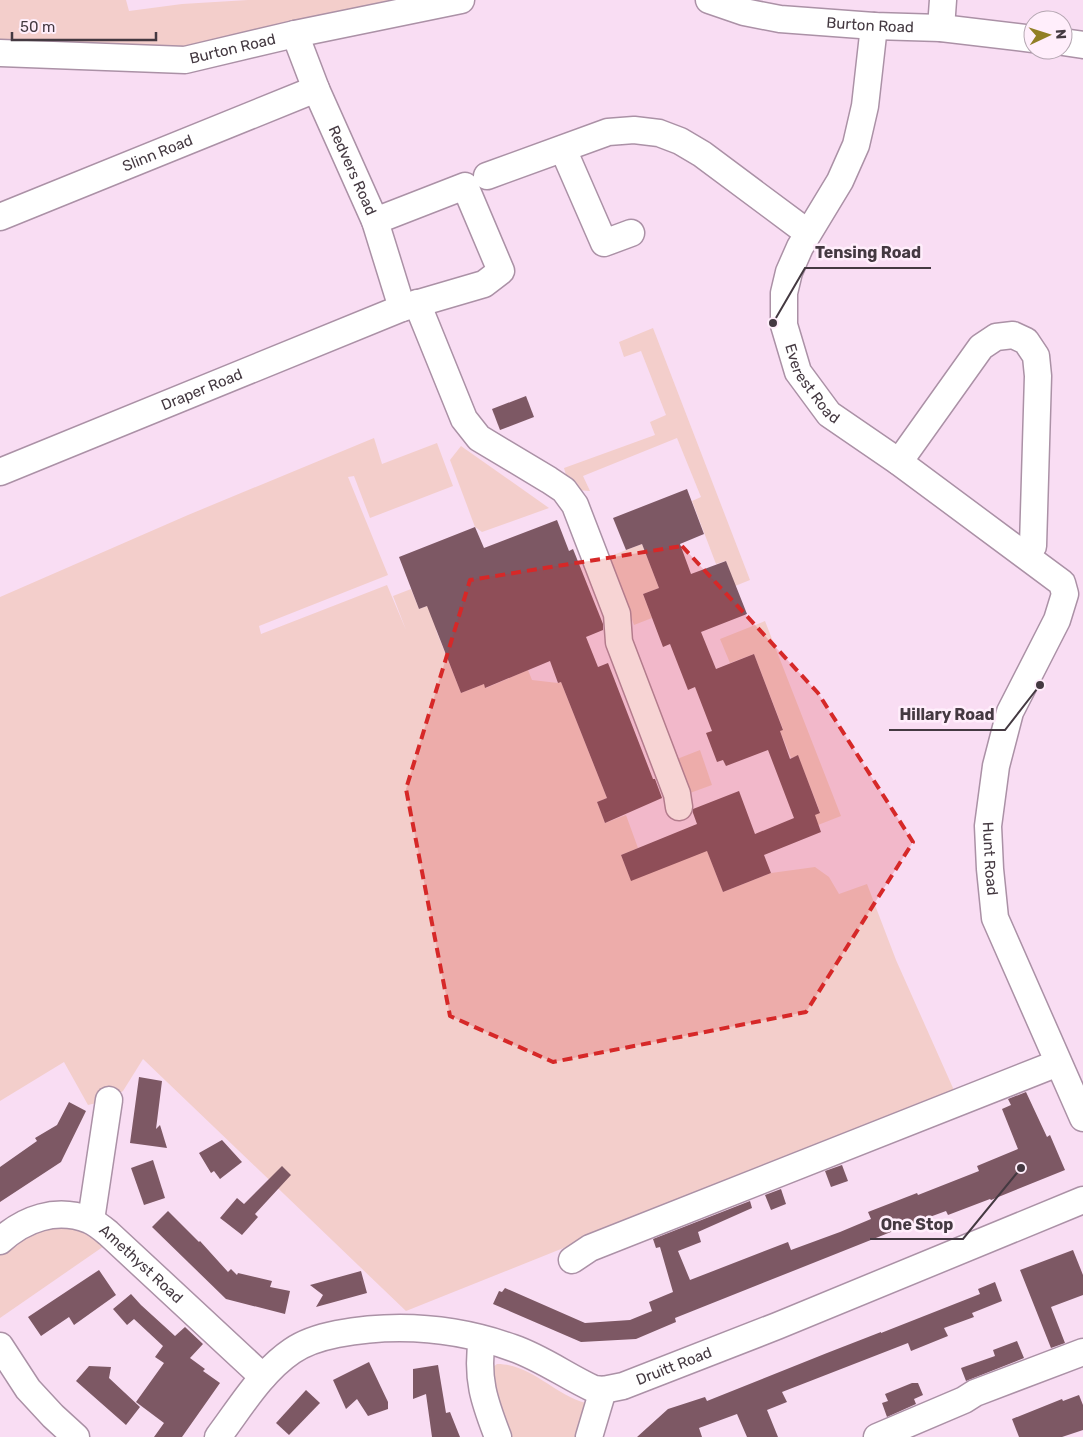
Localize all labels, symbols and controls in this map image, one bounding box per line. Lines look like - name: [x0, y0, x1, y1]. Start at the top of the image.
- scale bar: [12, 10, 156, 42]
- north arrow: [1023, 10, 1073, 60]
- street label: Burton Road: [826, 13, 914, 36]
- text: 50 m: [20, 18, 55, 36]
- text: N: [1052, 29, 1069, 40]
- street label: Burton Road: [188, 30, 277, 68]
- street label: Redvers Road: [325, 123, 380, 218]
- street label: Slinn Road: [120, 131, 195, 175]
- callout: Tensing Road: [805, 237, 931, 268]
- text: Tensing Road: [815, 243, 921, 262]
- street label: Everest Road: [781, 342, 843, 428]
- street label: Draper Road: [159, 365, 245, 414]
- callout: Hillary Road: [889, 699, 1005, 730]
- text: Hillary Road: [899, 705, 995, 724]
- street label: Hunt Road: [979, 821, 1002, 896]
- callout: One Stop: [870, 1208, 963, 1239]
- text: One Stop: [881, 1215, 953, 1234]
- street label: Amethyst Road: [96, 1221, 187, 1307]
- street label: Druitt Road: [634, 1343, 714, 1389]

